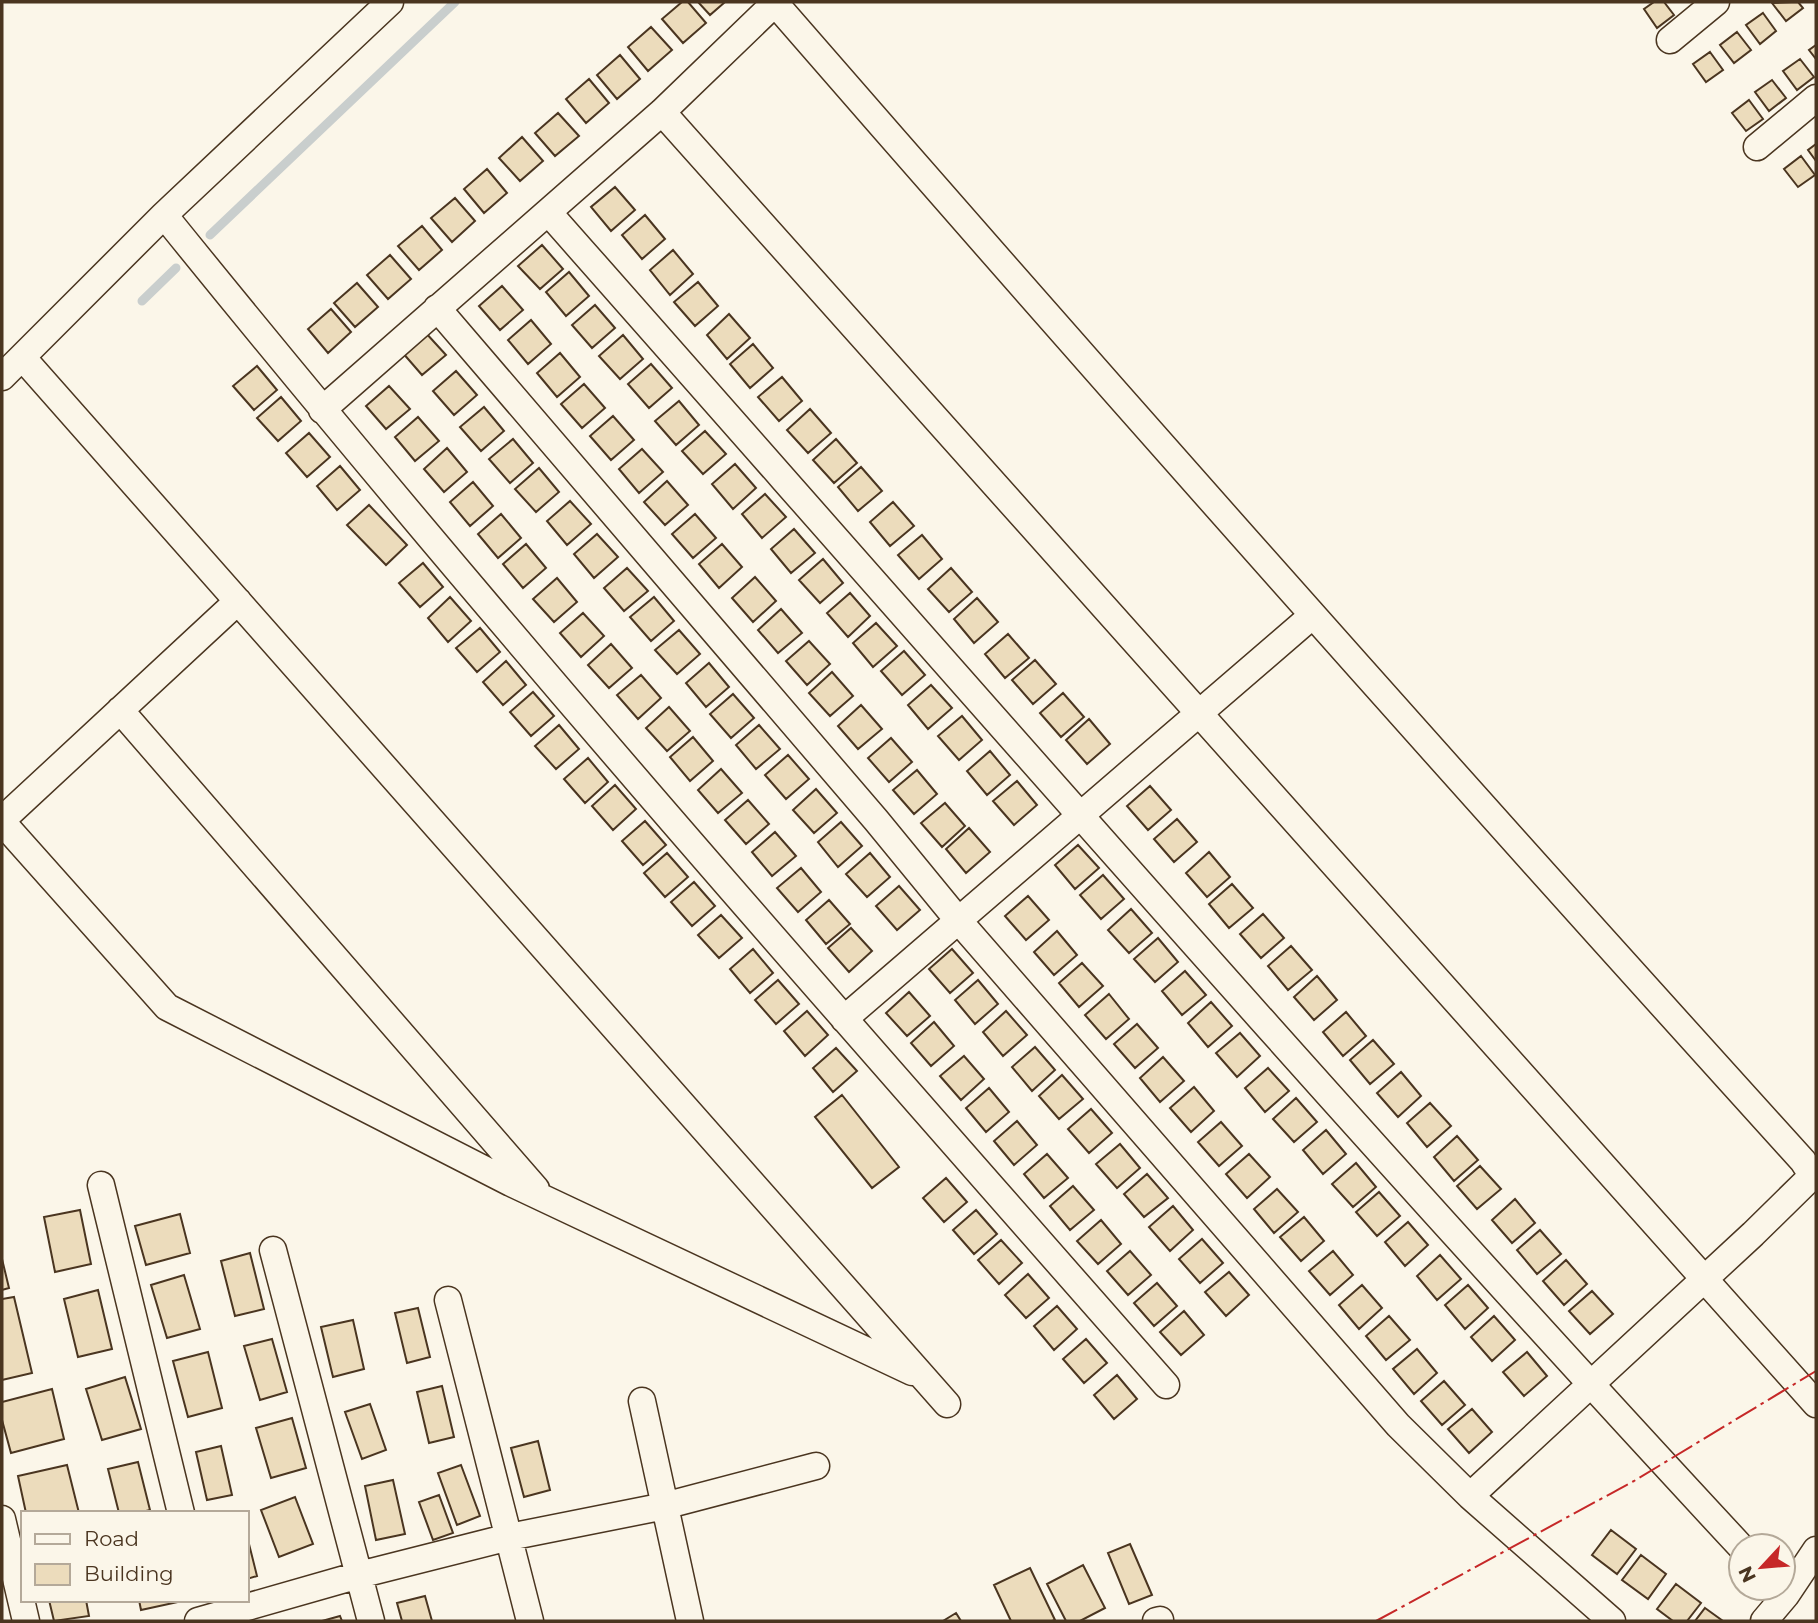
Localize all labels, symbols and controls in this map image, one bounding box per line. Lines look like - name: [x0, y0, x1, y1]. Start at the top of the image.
- legend: [21, 1511, 248, 1602]
- text: Road: [84, 1526, 139, 1551]
- north arrow: [1727, 1532, 1797, 1602]
- text: Building: [84, 1561, 174, 1586]
- text: N: [1733, 1562, 1761, 1586]

